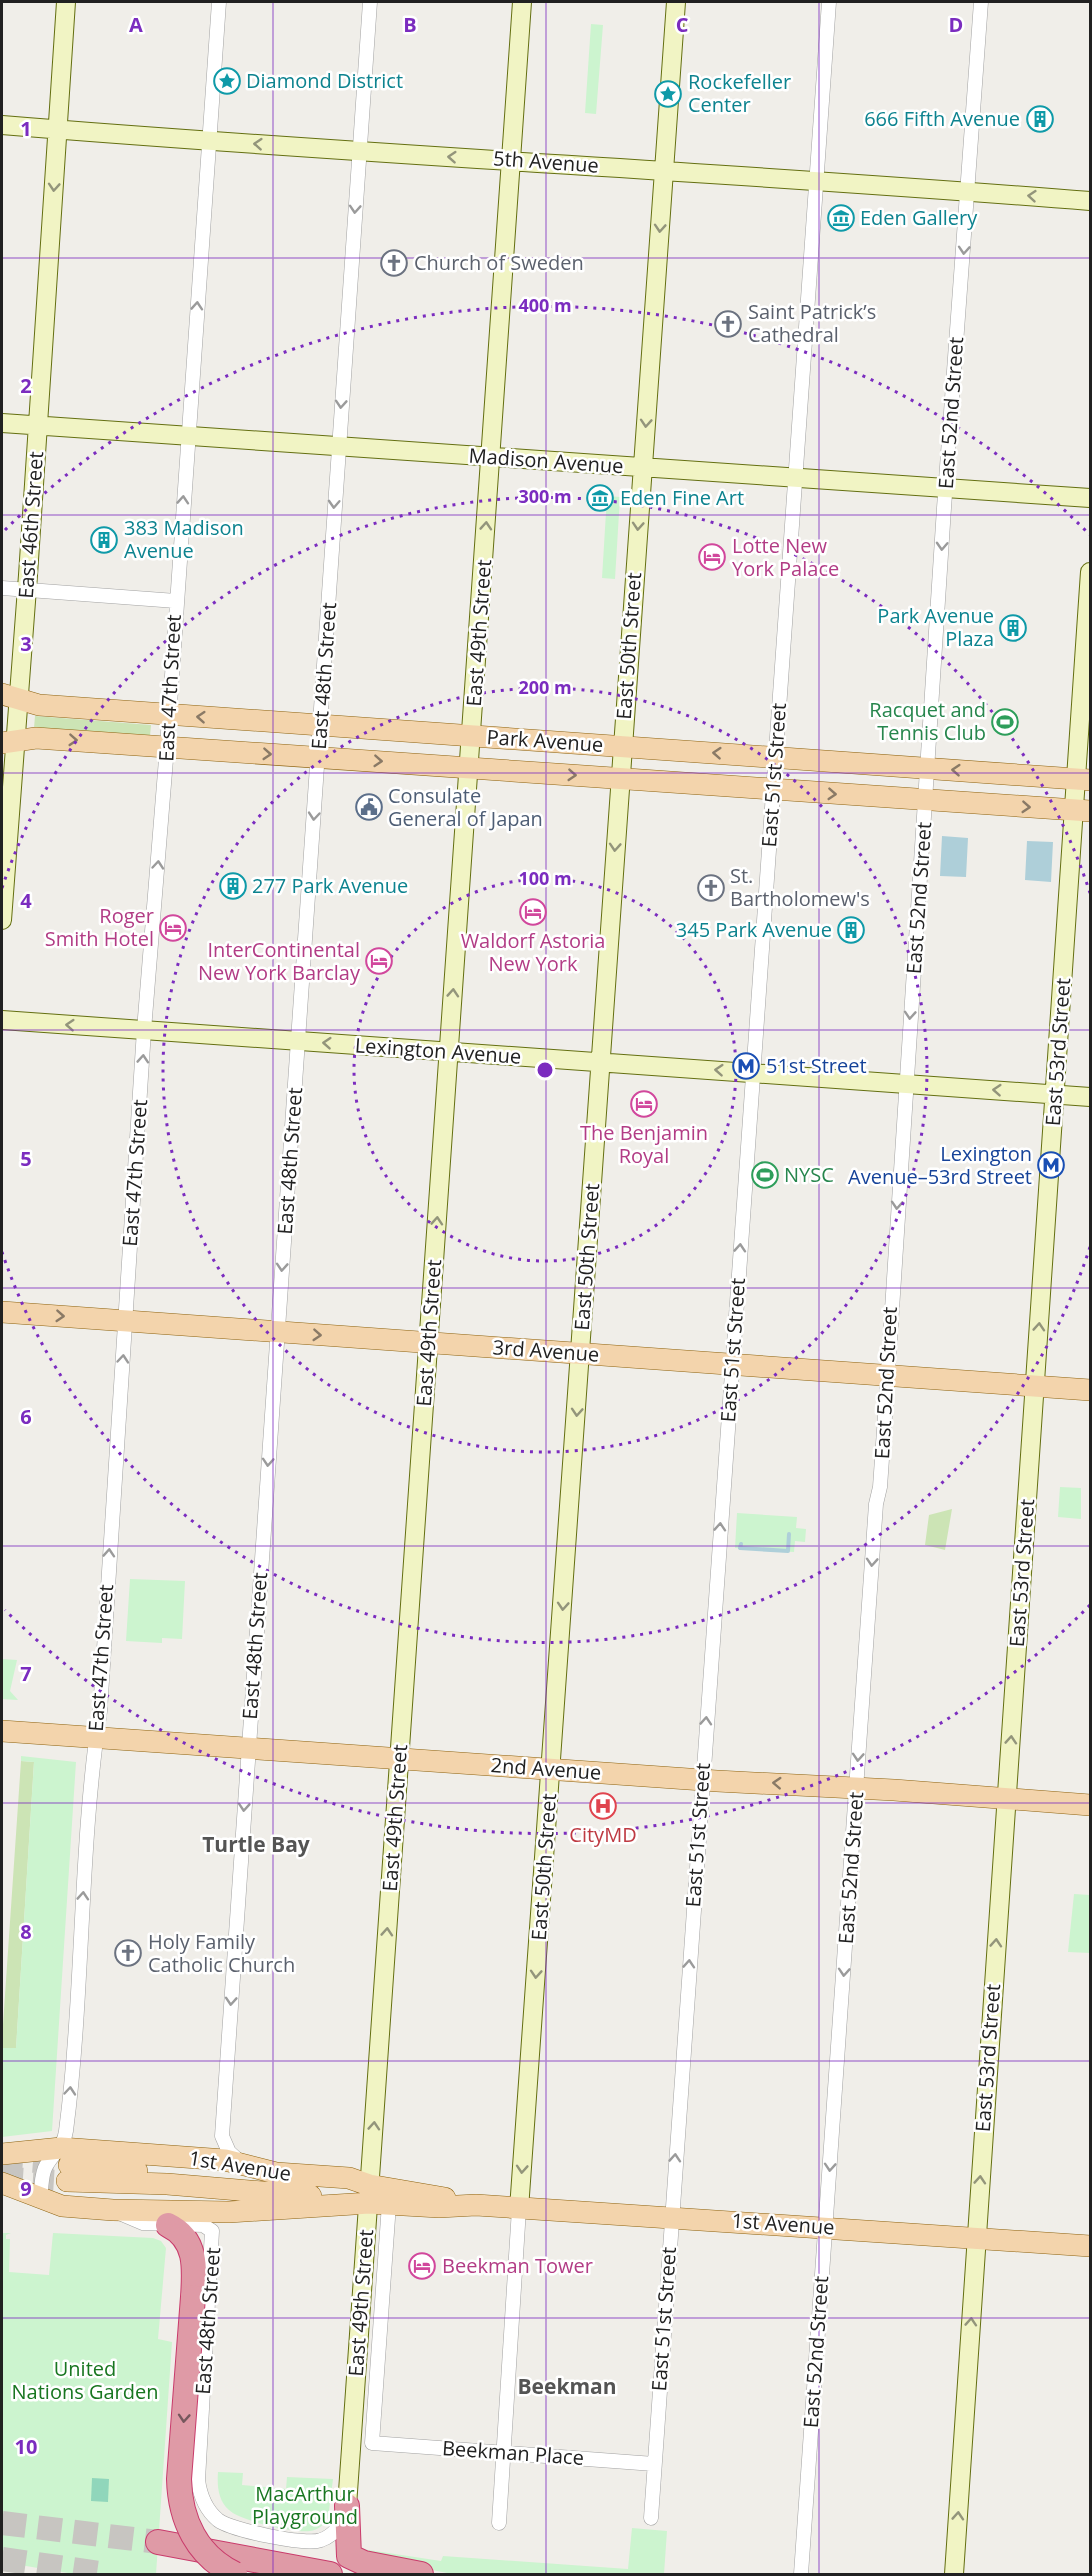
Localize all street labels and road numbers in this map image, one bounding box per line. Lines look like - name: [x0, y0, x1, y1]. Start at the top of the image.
- street label: 5th Avenue: [492, 144, 600, 179]
- street label: East 52nd Street: [932, 336, 969, 490]
- street label: Madison Avenue: [468, 442, 624, 479]
- street label: East 46th Street: [12, 450, 49, 599]
- street label: East 49th Street: [460, 558, 497, 707]
- street label: East 50th Street: [610, 571, 647, 720]
- street label: East 48th Street: [305, 601, 342, 750]
- street label: East 47th Street: [152, 614, 187, 762]
- street label: East 51st Street: [755, 702, 792, 848]
- street label: Park Avenue: [486, 723, 604, 758]
- street label: East 52nd Street: [900, 821, 937, 975]
- street label: East 53rd Street: [1039, 977, 1076, 1127]
- street label: Lexington Avenue: [354, 1031, 522, 1070]
- street label: East 48th Street: [271, 1086, 308, 1235]
- street label: East 47th Street: [116, 1098, 153, 1247]
- street label: East 50th Street: [568, 1182, 605, 1331]
- street label: East 49th Street: [410, 1258, 447, 1407]
- street label: East 51st Street: [714, 1277, 751, 1423]
- street label: East 52nd Street: [868, 1306, 903, 1460]
- street label: 3rd Avenue: [492, 1333, 600, 1368]
- street label: East 53rd Street: [1003, 1498, 1040, 1648]
- street label: East 48th Street: [236, 1571, 273, 1720]
- street label: East 47th Street: [82, 1583, 119, 1732]
- street label: East 49th Street: [376, 1743, 413, 1892]
- street label: 2nd Avenue: [490, 1751, 602, 1786]
- street label: East 51st Street: [679, 1762, 716, 1908]
- street label: East 52nd Street: [832, 1791, 869, 1945]
- street label: East 50th Street: [525, 1792, 562, 1941]
- street label: East 53rd Street: [969, 1983, 1006, 2133]
- street label: 1st Avenue: [187, 2144, 293, 2187]
- street label: 1st Avenue: [731, 2206, 835, 2241]
- street label: East 49th Street: [342, 2228, 379, 2377]
- street label: East 48th Street: [189, 2246, 226, 2395]
- street label: East 51st Street: [645, 2246, 682, 2392]
- street label: East 52nd Street: [797, 2275, 834, 2429]
- street label: Beekman Place: [441, 2434, 585, 2471]

